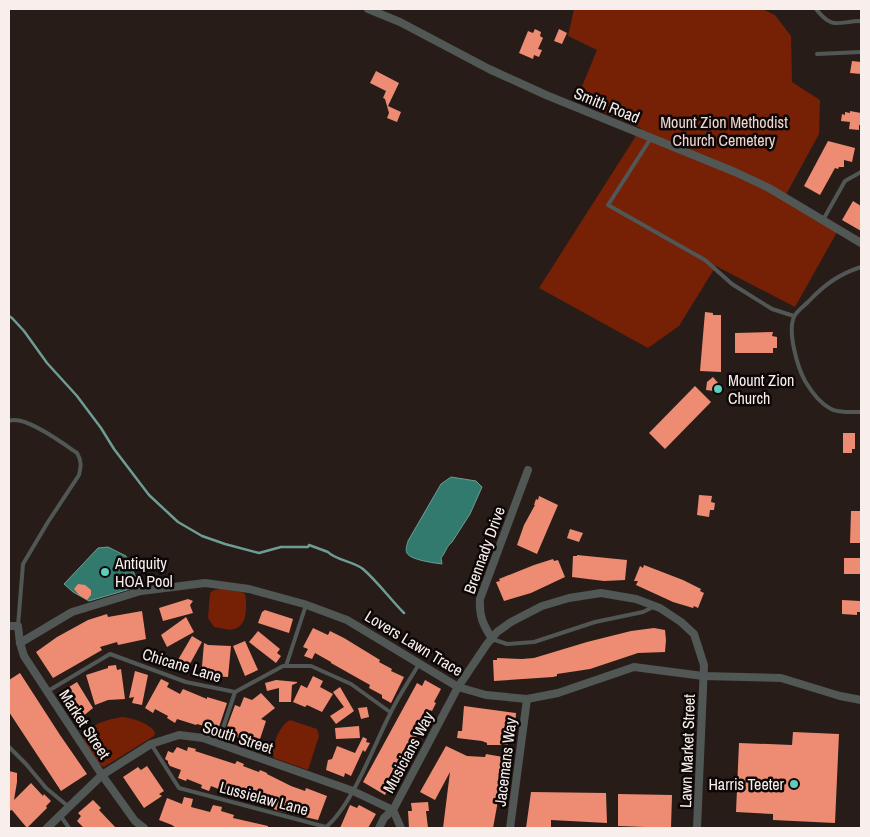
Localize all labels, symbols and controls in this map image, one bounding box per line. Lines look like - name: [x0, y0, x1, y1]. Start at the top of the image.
- street label: Smith Road: [571, 82, 643, 128]
- park label: Mount Zion Methodist Church Cemetery: [660, 111, 788, 151]
- place label: Mount Zion Church: [728, 369, 794, 409]
- marker: Mount Zion Church: [712, 383, 724, 395]
- street label: Brennady Drive: [458, 503, 510, 597]
- place label: Antiquity HOA Pool: [114, 552, 173, 592]
- marker: Antiquity HOA Pool: [99, 566, 111, 578]
- street label: Lovers Lawn Trace: [361, 605, 467, 681]
- street label: Chicane Lane: [140, 643, 224, 687]
- street label: Market Street: [54, 685, 116, 763]
- street label: Lawn Market Street: [674, 693, 700, 808]
- street label: Musicians Way: [377, 707, 439, 797]
- street label: South Street: [200, 715, 276, 759]
- street label: Jacemans Way: [489, 716, 521, 808]
- place label: Harris Teeter: [708, 773, 785, 795]
- street label: Lussielaw Lane: [217, 776, 311, 820]
- marker: Harris Teeter: [788, 778, 800, 790]

